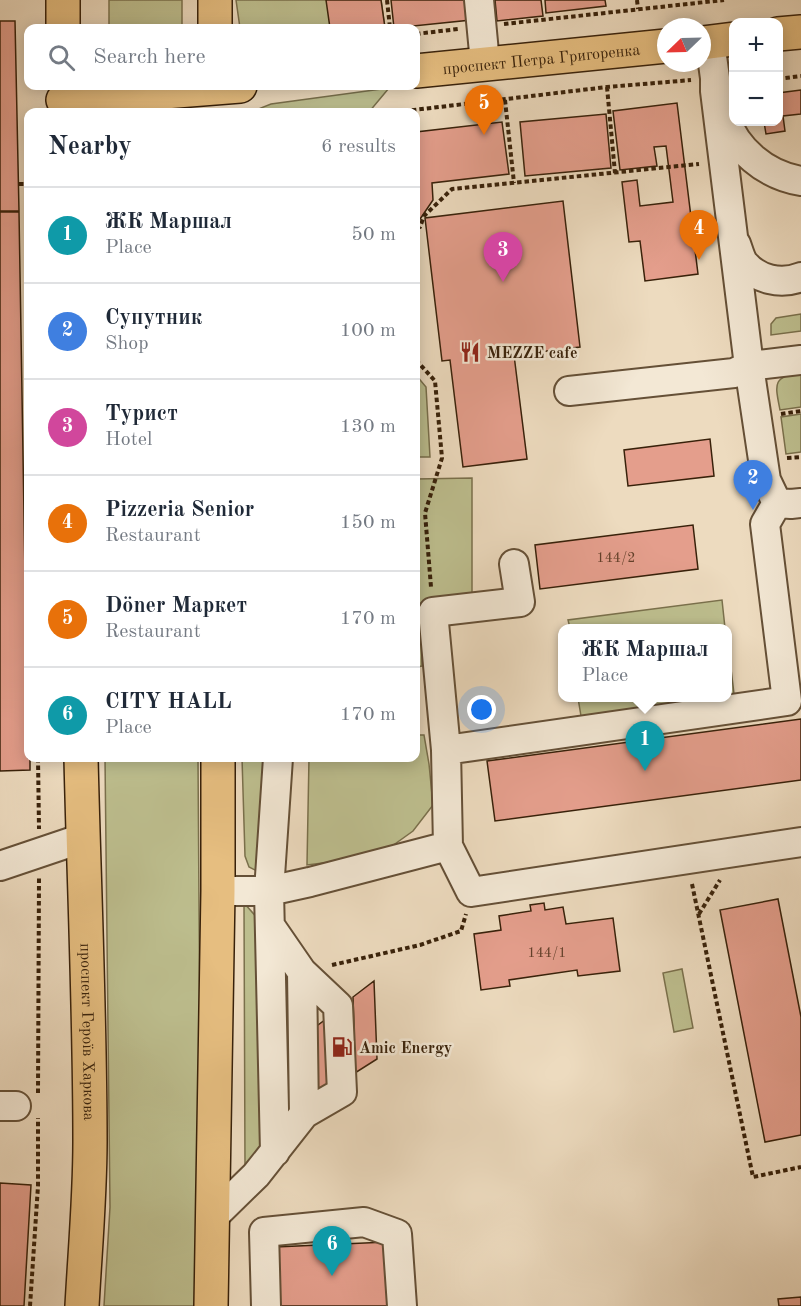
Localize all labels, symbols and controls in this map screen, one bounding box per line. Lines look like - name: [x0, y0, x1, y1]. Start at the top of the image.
- north arrow: [657, 18, 711, 72]
- map controls: [729, 18, 783, 126]
- button: +: [729, 18, 783, 72]
- search box: [24, 24, 420, 90]
- icon: search: [45, 41, 78, 74]
- street label: проспект Петра Григоренка: [442, 43, 641, 78]
- text: Search here: [93, 46, 206, 68]
- button: −: [729, 72, 783, 126]
- pin: 5: [464, 86, 504, 135]
- text: Nearby: [48, 134, 132, 160]
- text: 6 results: [321, 137, 396, 157]
- pin: 4: [680, 210, 718, 260]
- text: ЖК Маршал: [105, 211, 232, 233]
- text: 1: [62, 225, 73, 245]
- text: 50 m: [351, 225, 396, 245]
- pin: 3: [484, 232, 522, 282]
- text: Place: [105, 238, 152, 258]
- text: Супутник: [105, 307, 202, 329]
- text: 2: [62, 321, 73, 341]
- text: 100 m: [340, 321, 396, 341]
- text: Shop: [105, 334, 149, 354]
- restaurant icon: MEZZE cafe: [458, 340, 482, 364]
- place label: MEZZE cafe: [487, 346, 577, 362]
- text: Турист: [105, 403, 178, 425]
- text: 3: [62, 417, 73, 437]
- text: 130 m: [340, 417, 396, 437]
- text: Hotel: [105, 430, 152, 450]
- pin: 2: [734, 460, 772, 510]
- text: Pizzeria Senior: [105, 499, 254, 521]
- text: 4: [62, 513, 73, 533]
- text: 150 m: [340, 513, 396, 533]
- text: Restaurant: [105, 526, 201, 546]
- house number: 144/2: [597, 551, 635, 565]
- text: Döner Маркет: [105, 595, 247, 617]
- text: 5: [62, 609, 73, 629]
- text: 170 m: [340, 609, 396, 629]
- text: Restaurant: [105, 622, 201, 642]
- popup: [558, 624, 732, 702]
- text: ЖК Маршал: [582, 639, 709, 661]
- text: Place: [582, 666, 628, 686]
- text: CITY HALL: [105, 691, 232, 713]
- your location: [467, 695, 496, 724]
- text: 6: [62, 705, 73, 725]
- text: 170 m: [340, 705, 396, 725]
- text: Place: [105, 718, 152, 738]
- pin: 1: [626, 722, 664, 771]
- street label: проспект Героїв Харкова: [76, 943, 96, 1121]
- house number: 144/1: [528, 946, 566, 960]
- fuel station icon: Amic Energy: [330, 1035, 354, 1059]
- place label: Amic Energy: [359, 1041, 452, 1057]
- pin: 6: [312, 1226, 352, 1276]

